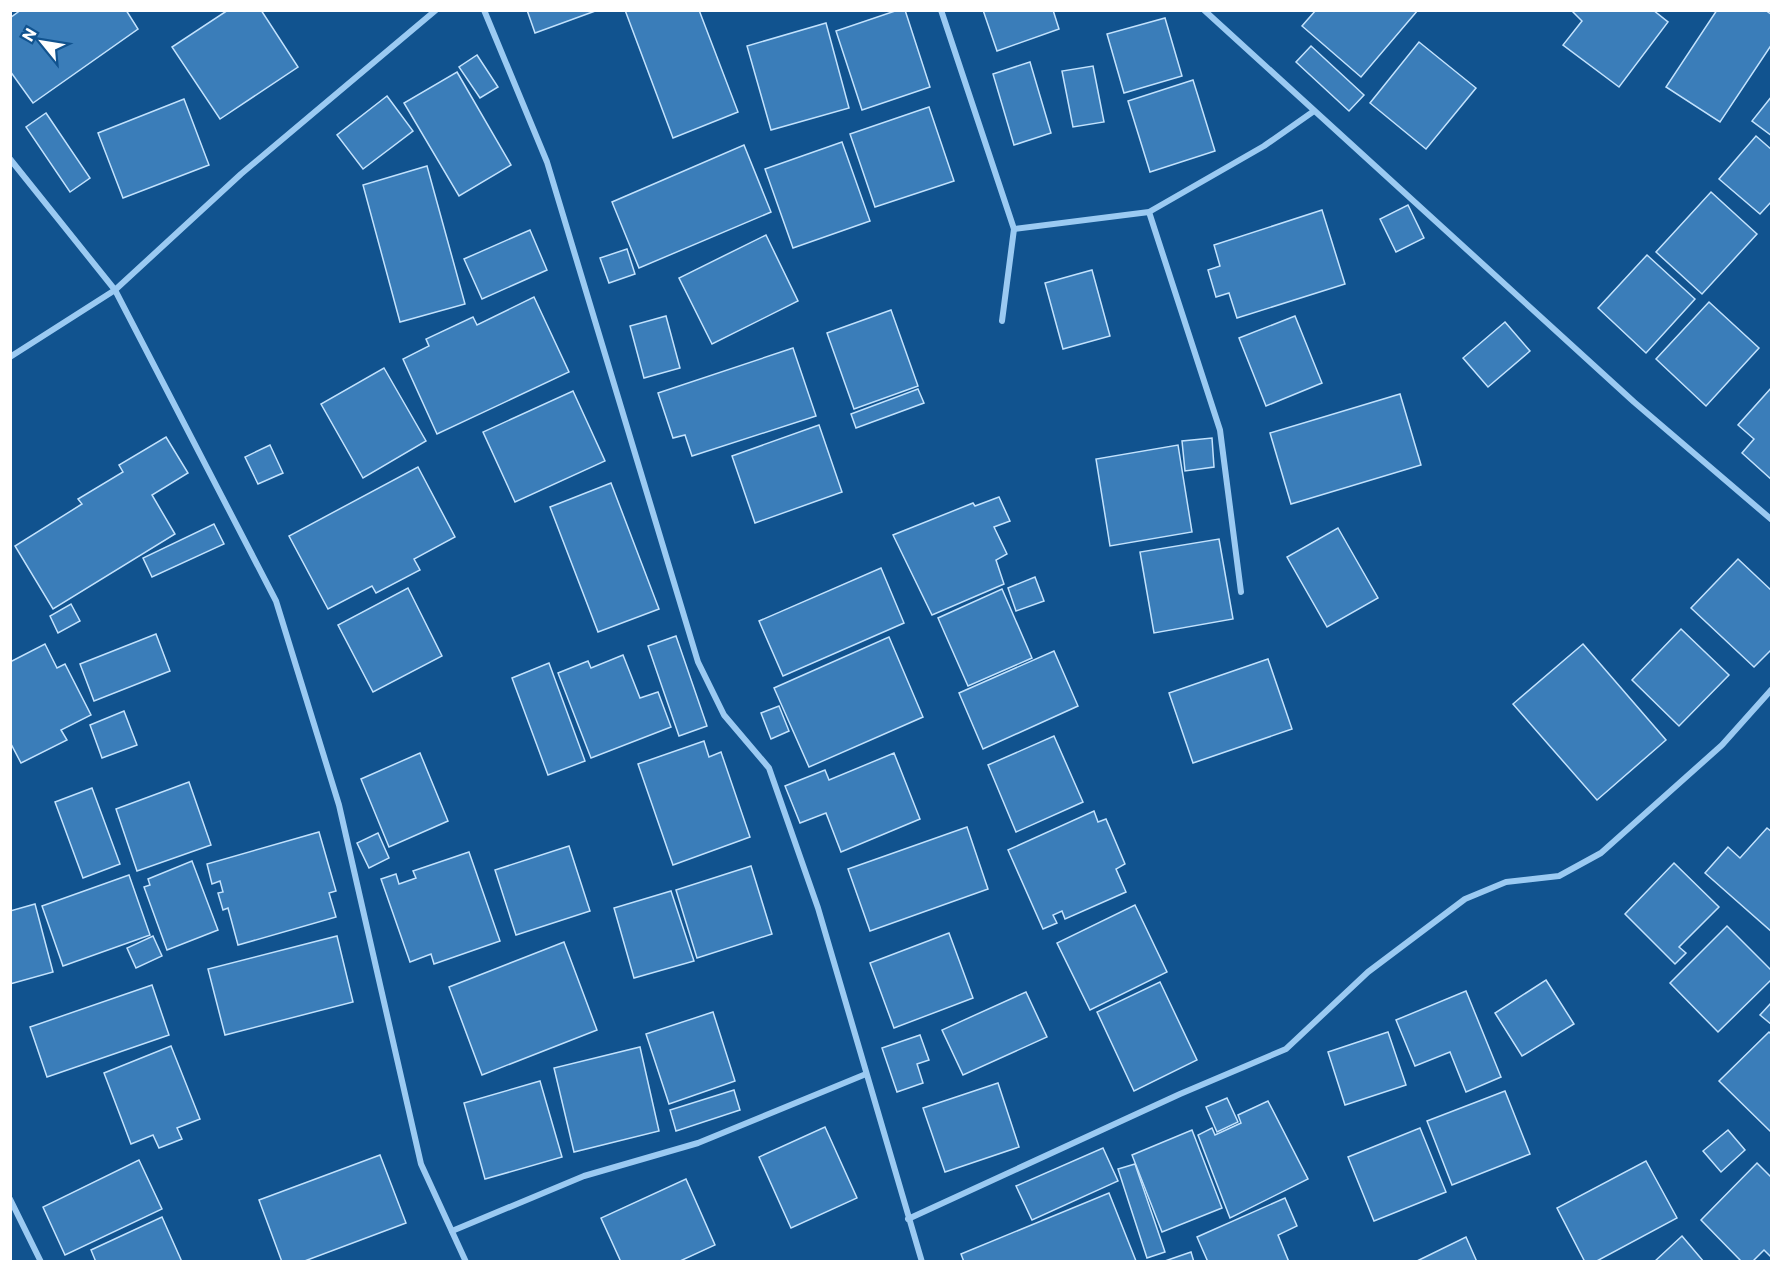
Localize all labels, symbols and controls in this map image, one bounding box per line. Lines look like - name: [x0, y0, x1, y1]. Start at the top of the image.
- north arrow: [12, 12, 72, 72]
- text: N: [17, 24, 40, 44]

